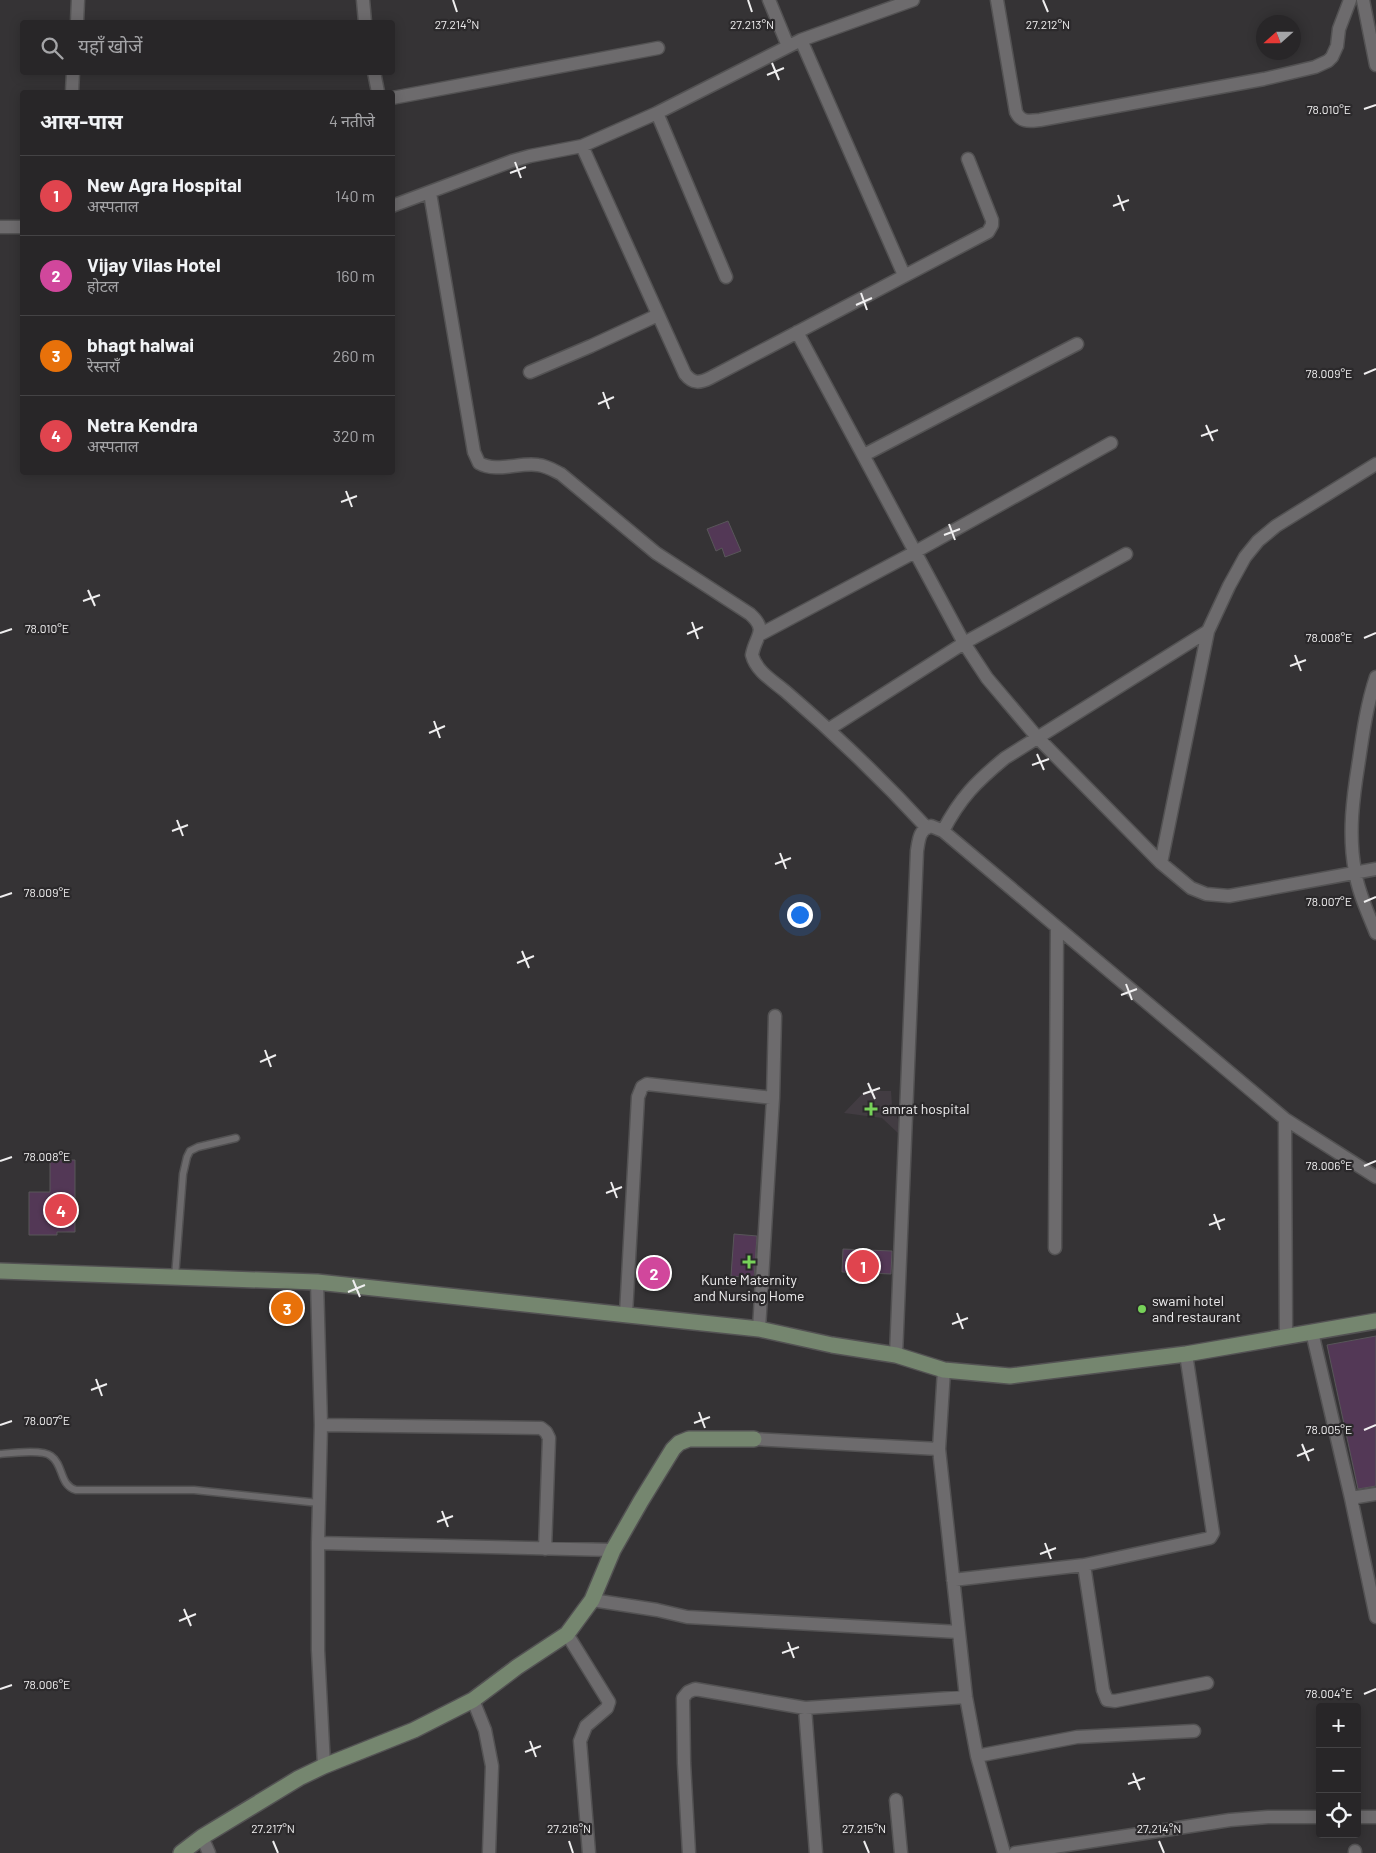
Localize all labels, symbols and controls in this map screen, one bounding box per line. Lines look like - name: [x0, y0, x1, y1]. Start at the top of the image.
- north arrow: [1256, 15, 1301, 60]
- text: 27.214°N: [435, 17, 479, 31]
- text: 27.213°N: [730, 17, 774, 31]
- text: 27.212°N: [1026, 17, 1070, 31]
- search box: [20, 20, 395, 75]
- icon: search: [38, 34, 66, 62]
- text: यहाँ खोजें: [78, 34, 142, 57]
- text: 78.010°E: [1307, 102, 1351, 116]
- text: आस-पास: [40, 108, 123, 133]
- text: 4 नतीजे: [329, 111, 375, 130]
- text: New Agra Hospital: [87, 173, 242, 196]
- text: 1: [53, 186, 59, 205]
- text: 140 m: [335, 186, 375, 205]
- text: अस्पताल: [87, 196, 139, 215]
- text: Vijay Vilas Hotel: [87, 253, 221, 276]
- text: 2: [52, 266, 60, 285]
- text: 160 m: [336, 266, 375, 285]
- text: होटल: [87, 276, 119, 295]
- text: bhagt halwai: [87, 333, 194, 356]
- text: 3: [52, 346, 60, 365]
- text: 260 m: [333, 346, 375, 365]
- text: रेस्तराँ: [87, 356, 120, 375]
- text: 78.009°E: [1306, 366, 1352, 380]
- text: Netra Kendra: [87, 413, 198, 436]
- text: 4: [51, 426, 61, 445]
- text: 320 m: [333, 426, 375, 445]
- text: अस्पताल: [87, 436, 139, 455]
- text: 78.010°E: [25, 621, 69, 635]
- text: 78.008°E: [1306, 630, 1352, 644]
- text: 78.009°E: [24, 885, 70, 899]
- text: 78.007°E: [1306, 894, 1352, 908]
- your location: [787, 902, 813, 928]
- place label: amrat hospital: [882, 1100, 969, 1117]
- marker: amrat hospital: [864, 1102, 878, 1116]
- text: 78.008°E: [24, 1149, 70, 1163]
- text: 78.006°E: [1306, 1158, 1352, 1172]
- pin: 4: [45, 1191, 77, 1229]
- pin: 1: [847, 1247, 879, 1285]
- pin: 2: [638, 1254, 670, 1292]
- marker: Kunte Maternity and Nursing Home: [742, 1255, 756, 1269]
- place label: Kunte Maternity and Nursing Home: [694, 1271, 804, 1304]
- pin: 3: [271, 1289, 303, 1327]
- place label: swami hotel and restaurant: [1152, 1292, 1241, 1325]
- marker: swami hotel and restaurant: [1136, 1303, 1148, 1315]
- text: 78.007°E: [24, 1413, 70, 1427]
- text: 78.005°E: [1306, 1422, 1352, 1436]
- text: 78.006°E: [24, 1677, 70, 1691]
- text: 78.004°E: [1306, 1686, 1352, 1700]
- map controls: [1316, 1703, 1361, 1838]
- button: +: [1316, 1703, 1361, 1748]
- button: −: [1316, 1748, 1361, 1793]
- button: locate: [1316, 1793, 1361, 1838]
- text: 27.217°N: [251, 1821, 295, 1835]
- text: 27.216°N: [547, 1821, 591, 1835]
- text: 27.215°N: [842, 1821, 886, 1835]
- text: 27.214°N: [1137, 1821, 1181, 1835]

